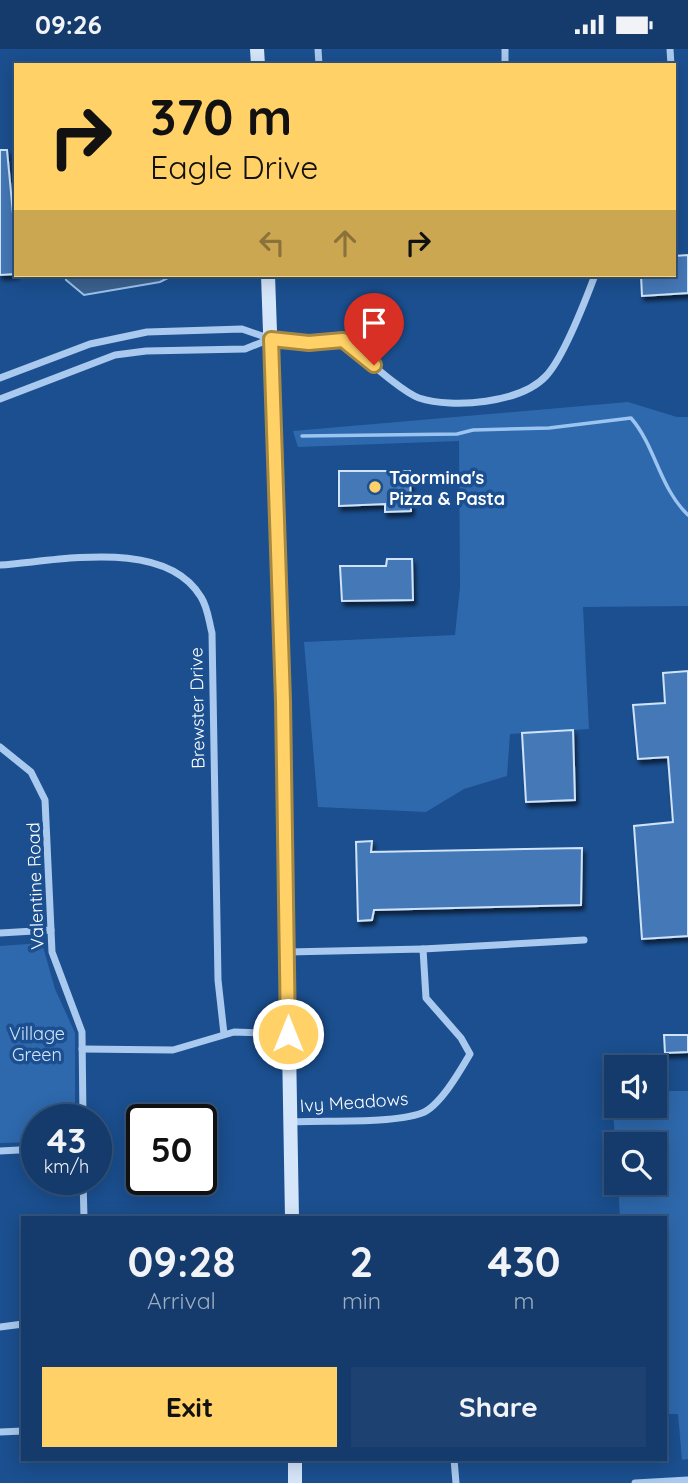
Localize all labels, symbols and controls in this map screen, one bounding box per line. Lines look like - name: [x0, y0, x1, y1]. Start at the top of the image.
- text: 09:26: [35, 8, 102, 41]
- text: 370 m: [150, 86, 292, 147]
- icon: right: [35, 91, 126, 182]
- text: Eagle Drive: [150, 147, 318, 187]
- icon: left: [253, 224, 291, 262]
- icon: ahead: [326, 224, 364, 262]
- icon: right: [399, 224, 437, 262]
- pin: [344, 293, 404, 365]
- icon: arrive: [355, 304, 393, 342]
- place label: Taormina's Pizza & Pasta: [389, 466, 505, 510]
- marker: Taormina's Pizza & Pasta: [367, 479, 383, 495]
- street label: Brewster Drive: [184, 647, 210, 769]
- street label: Valentine Road: [21, 822, 49, 950]
- position arrow: [251, 997, 325, 1071]
- park label: Village Green: [9, 1022, 65, 1066]
- map controls: [604, 1055, 667, 1195]
- button: sound: [604, 1055, 667, 1118]
- street label: Ivy Meadows: [299, 1087, 409, 1117]
- speed limit sign: 50: [126, 1104, 217, 1195]
- text: 43: [47, 1118, 86, 1162]
- button: search: [604, 1132, 667, 1195]
- text: km/h: [44, 1155, 89, 1178]
- text: 09:28: [127, 1235, 235, 1288]
- text: 2: [350, 1235, 373, 1288]
- text: 430: [488, 1235, 561, 1288]
- text: Arrival: [147, 1286, 216, 1315]
- text: min: [342, 1286, 381, 1315]
- text: m: [514, 1286, 535, 1315]
- button: Exit: [42, 1367, 337, 1447]
- button: Share: [351, 1367, 646, 1447]

